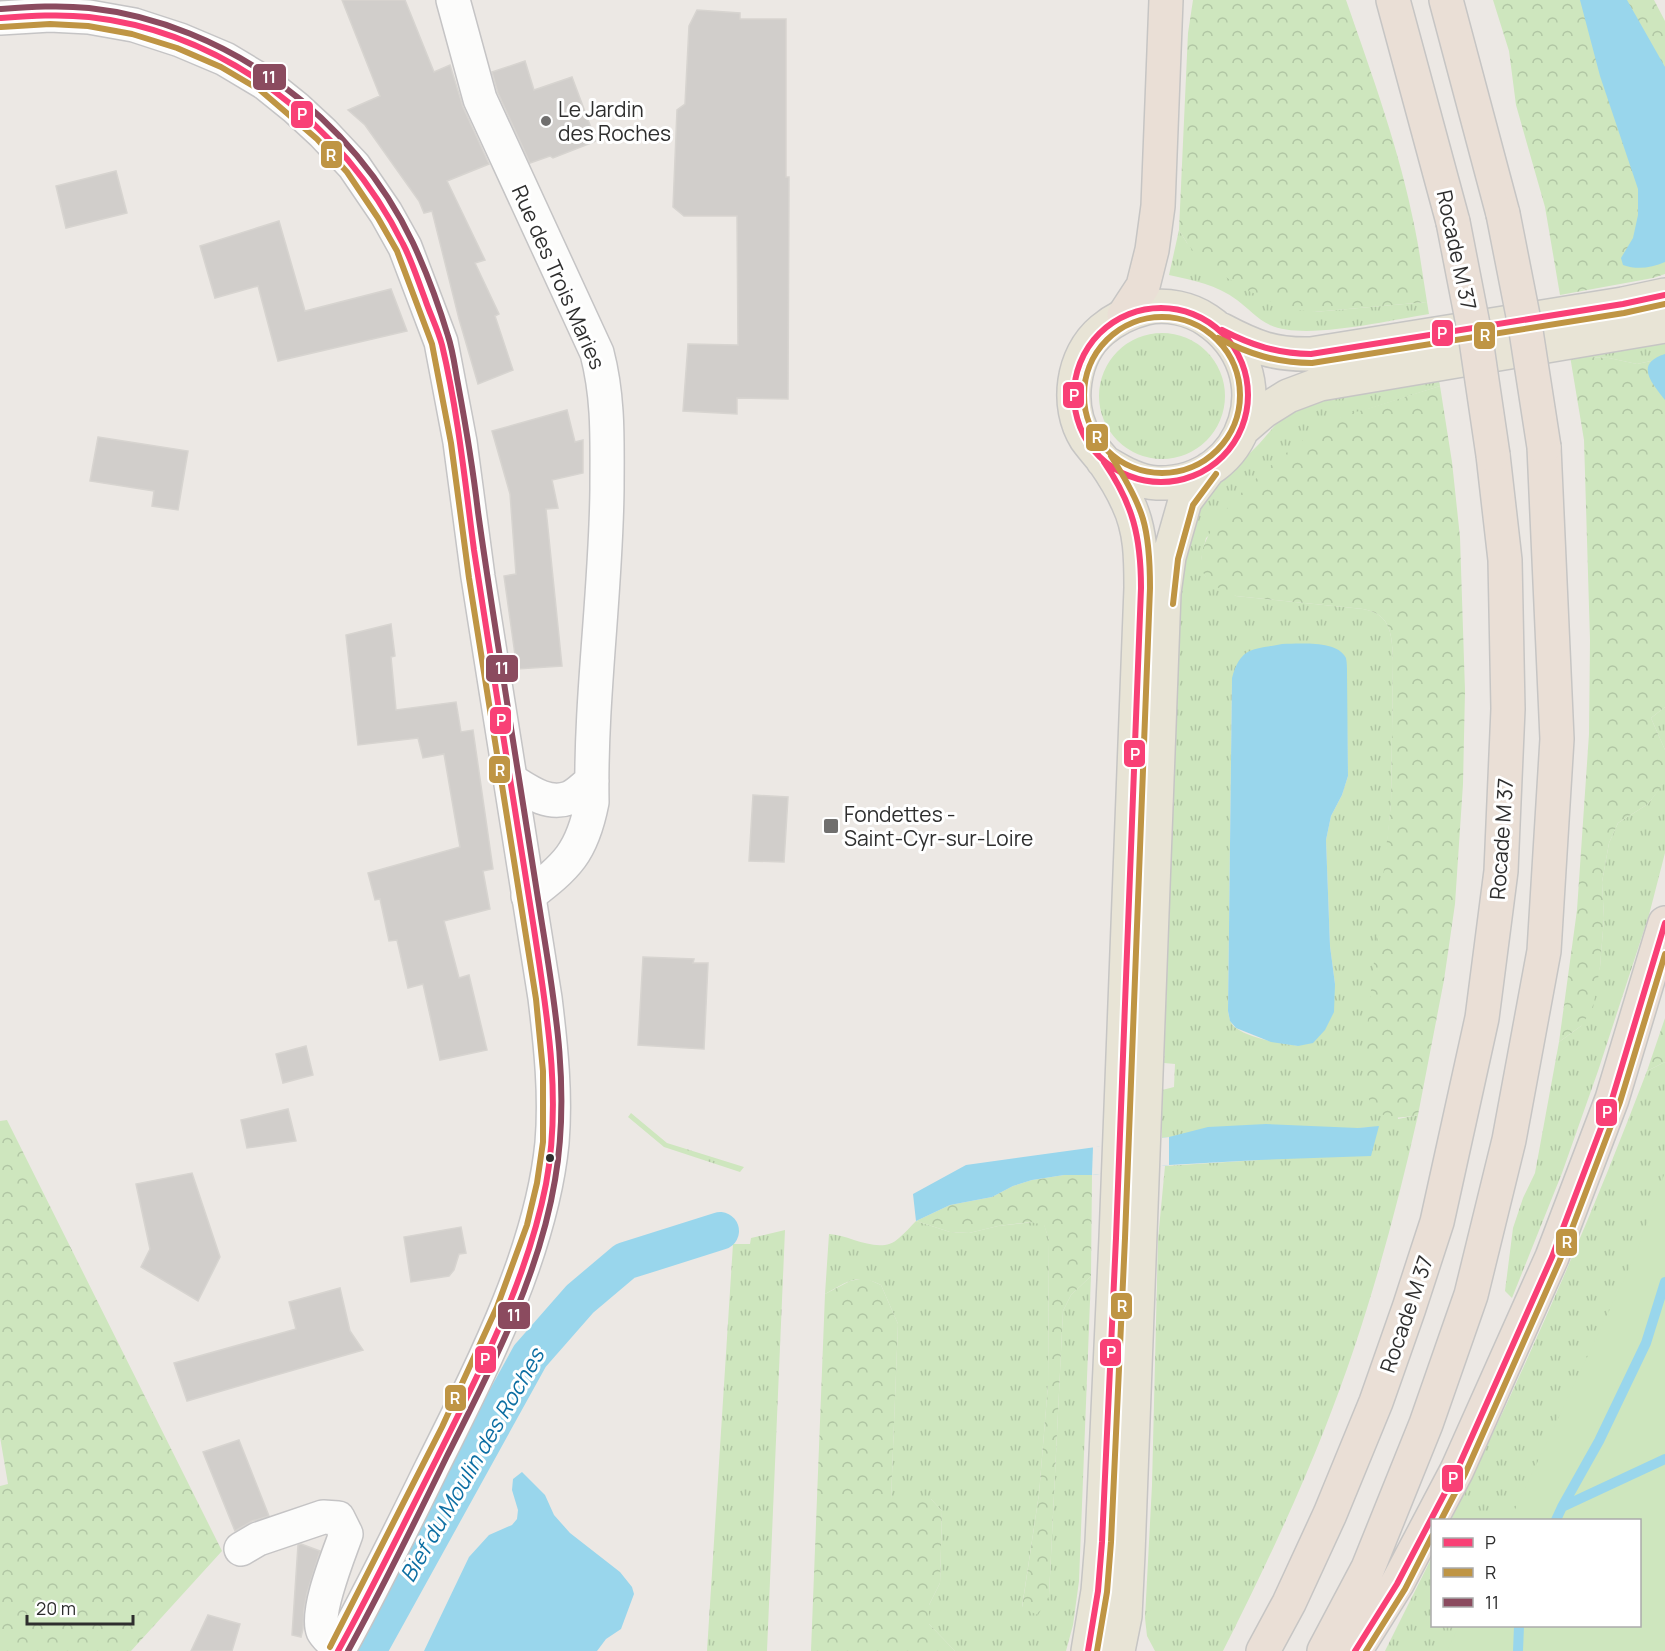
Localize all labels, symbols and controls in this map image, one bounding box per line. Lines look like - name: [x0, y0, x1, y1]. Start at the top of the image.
- line badge: 11: [252, 63, 287, 91]
- text: 11: [262, 66, 276, 88]
- place label: Le Jardin des Roches: [558, 95, 671, 147]
- line badge: P: [290, 100, 314, 129]
- text: P: [297, 103, 307, 125]
- marker: Le Jardin des Roches: [539, 114, 553, 128]
- line badge: R: [320, 140, 343, 169]
- text: R: [326, 144, 336, 166]
- street label: Rue des Trois Maries: [506, 181, 612, 373]
- street label: Rocade M 37: [1431, 188, 1483, 312]
- line badge: P: [1431, 319, 1454, 347]
- line badge: R: [1473, 321, 1496, 350]
- text: P: [1437, 322, 1447, 344]
- text: R: [1480, 324, 1490, 346]
- line badge: P: [1062, 381, 1085, 409]
- text: P: [1069, 384, 1079, 406]
- line badge: R: [1085, 423, 1109, 452]
- text: R: [1092, 426, 1102, 448]
- line badge: 11: [485, 654, 519, 683]
- text: 11: [495, 657, 509, 679]
- line badge: P: [489, 706, 512, 735]
- text: P: [496, 709, 506, 731]
- line badge: P: [1123, 739, 1146, 768]
- text: P: [1130, 743, 1140, 765]
- line badge: R: [488, 755, 511, 784]
- text: R: [495, 759, 505, 781]
- street label: Rocade M 37: [1483, 777, 1519, 901]
- place label: Fondettes - Saint-Cyr-sur-Loire: [844, 800, 1033, 852]
- marker: Fondettes - Saint-Cyr-sur-Loire: [822, 817, 840, 835]
- line badge: P: [1595, 1098, 1618, 1127]
- text: P: [1602, 1101, 1612, 1123]
- unlabelled marker: [544, 1152, 556, 1164]
- line badge: R: [1555, 1228, 1578, 1257]
- text: R: [1562, 1231, 1572, 1253]
- street label: Rocade M 37: [1373, 1252, 1439, 1376]
- line badge: R: [1110, 1292, 1133, 1320]
- text: R: [1117, 1295, 1127, 1317]
- line badge: 11: [497, 1301, 531, 1330]
- text: 11: [507, 1304, 521, 1326]
- line badge: P: [1099, 1338, 1122, 1367]
- text: P: [1106, 1341, 1116, 1363]
- water label: Bief du Moulin des Roches: [394, 1344, 550, 1586]
- line badge: P: [474, 1345, 497, 1374]
- text: P: [480, 1348, 490, 1370]
- line badge: R: [444, 1384, 467, 1412]
- line badge: P: [1441, 1464, 1464, 1493]
- text: P: [1448, 1467, 1458, 1489]
- legend: [1431, 1519, 1641, 1627]
- text: P: [1485, 1530, 1496, 1554]
- text: R: [1485, 1560, 1496, 1584]
- scale bar: [27, 1588, 134, 1626]
- text: 11: [1485, 1590, 1499, 1614]
- text: 20 m: [36, 1596, 76, 1620]

